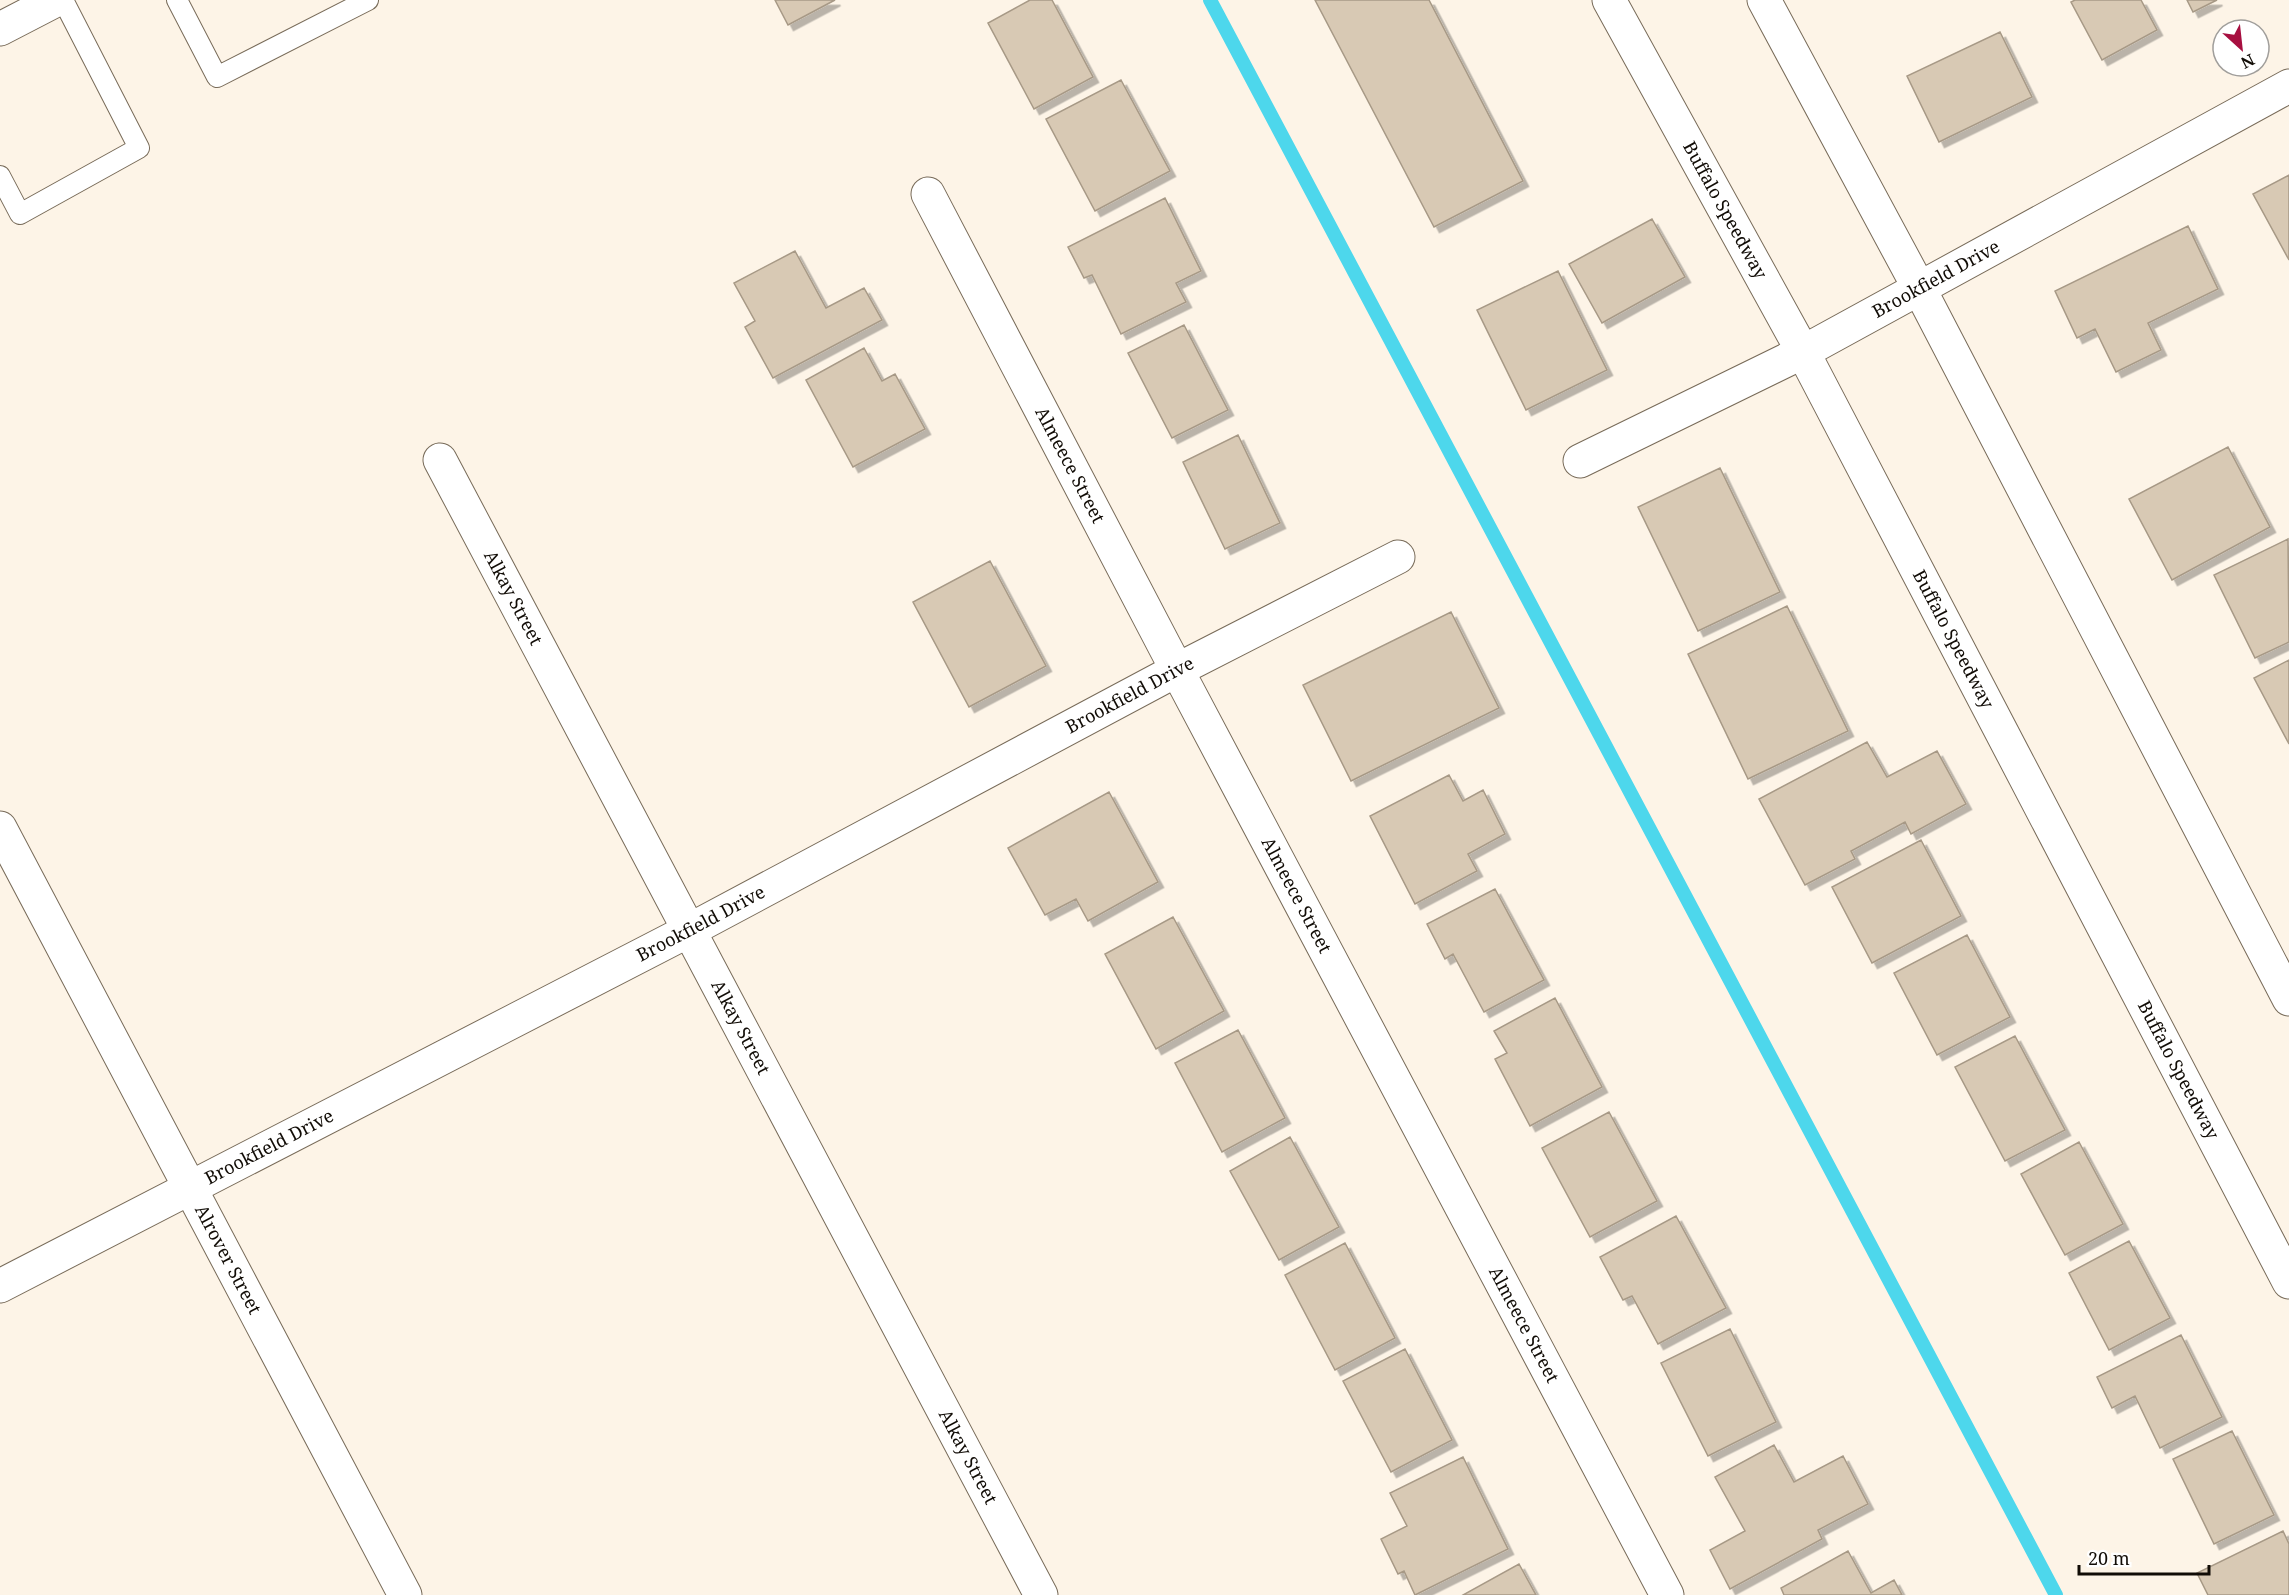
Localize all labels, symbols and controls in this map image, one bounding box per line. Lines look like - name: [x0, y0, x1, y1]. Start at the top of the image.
- north arrow: [2211, 18, 2271, 78]
- text: N: [2237, 49, 2258, 74]
- street label: Buffalo Speedway: [1678, 137, 1774, 283]
- street label: Brookfield Drive: [1868, 234, 2004, 323]
- street label: Almeece Street: [1030, 402, 1111, 527]
- street label: Alkay Street: [479, 546, 549, 649]
- street label: Buffalo Speedway: [1908, 565, 2001, 713]
- street label: Brookfield Drive: [1061, 650, 1198, 738]
- street label: Almeece Street: [1257, 833, 1338, 957]
- street label: Brookfield Drive: [632, 879, 769, 967]
- street label: Alkay Street: [706, 975, 776, 1078]
- street label: Buffalo Speedway: [2133, 996, 2226, 1144]
- street label: Brookfield Drive: [200, 1103, 337, 1189]
- street label: Alrover Street: [190, 1200, 268, 1318]
- street label: Almeece Street: [1484, 1262, 1565, 1386]
- street label: Alkay Street: [934, 1405, 1004, 1508]
- scale bar: [2079, 1538, 2210, 1576]
- text: 20 m: [2088, 1546, 2130, 1570]

